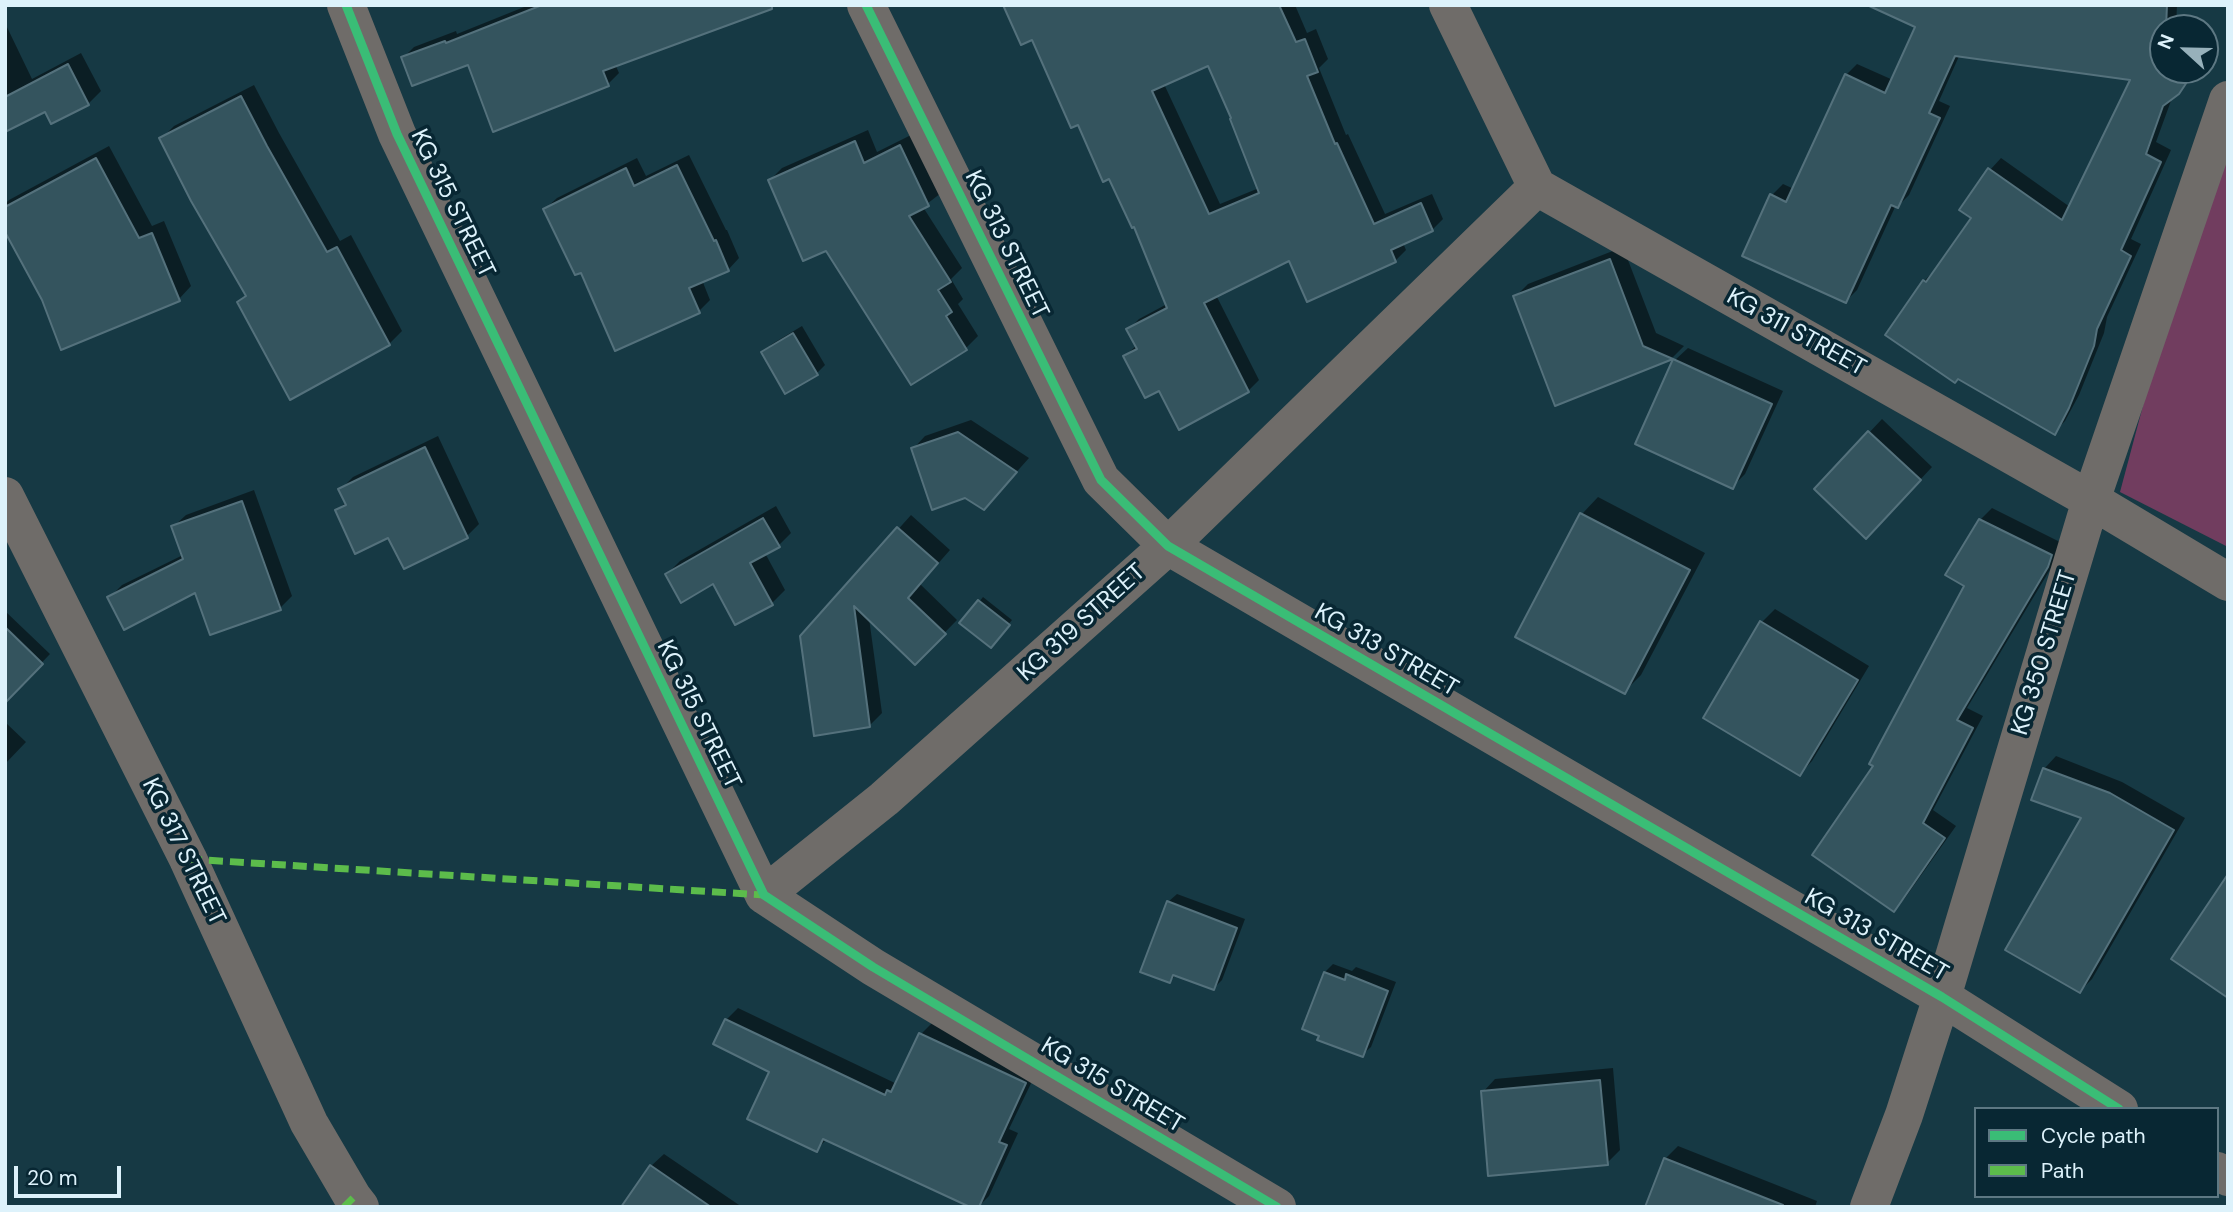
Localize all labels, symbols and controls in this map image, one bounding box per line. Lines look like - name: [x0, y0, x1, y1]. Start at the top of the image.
- north arrow: [2149, 14, 2219, 84]
- text: N: [2152, 31, 2180, 53]
- street label: KG 315 STREET: [404, 125, 500, 283]
- street label: KG 313 STREET: [958, 166, 1054, 324]
- street label: KG 311 STREET: [1721, 283, 1871, 383]
- street label: KG 319 STREET: [1012, 558, 1152, 688]
- street label: KG 350 STREET: [2006, 567, 2084, 739]
- street label: KG 313 STREET: [1309, 598, 1463, 704]
- street label: KG 315 STREET: [650, 636, 746, 794]
- street label: KG 317 STREET: [135, 774, 231, 930]
- street label: KG 313 STREET: [1799, 883, 1953, 989]
- street label: KG 315 STREET: [1035, 1032, 1189, 1140]
- legend: [1974, 1107, 2219, 1198]
- text: Cycle path: [2041, 1122, 2146, 1150]
- scale bar: [18, 1152, 124, 1196]
- text: Path: [2041, 1157, 2084, 1185]
- text: 20 m: [27, 1164, 78, 1192]

